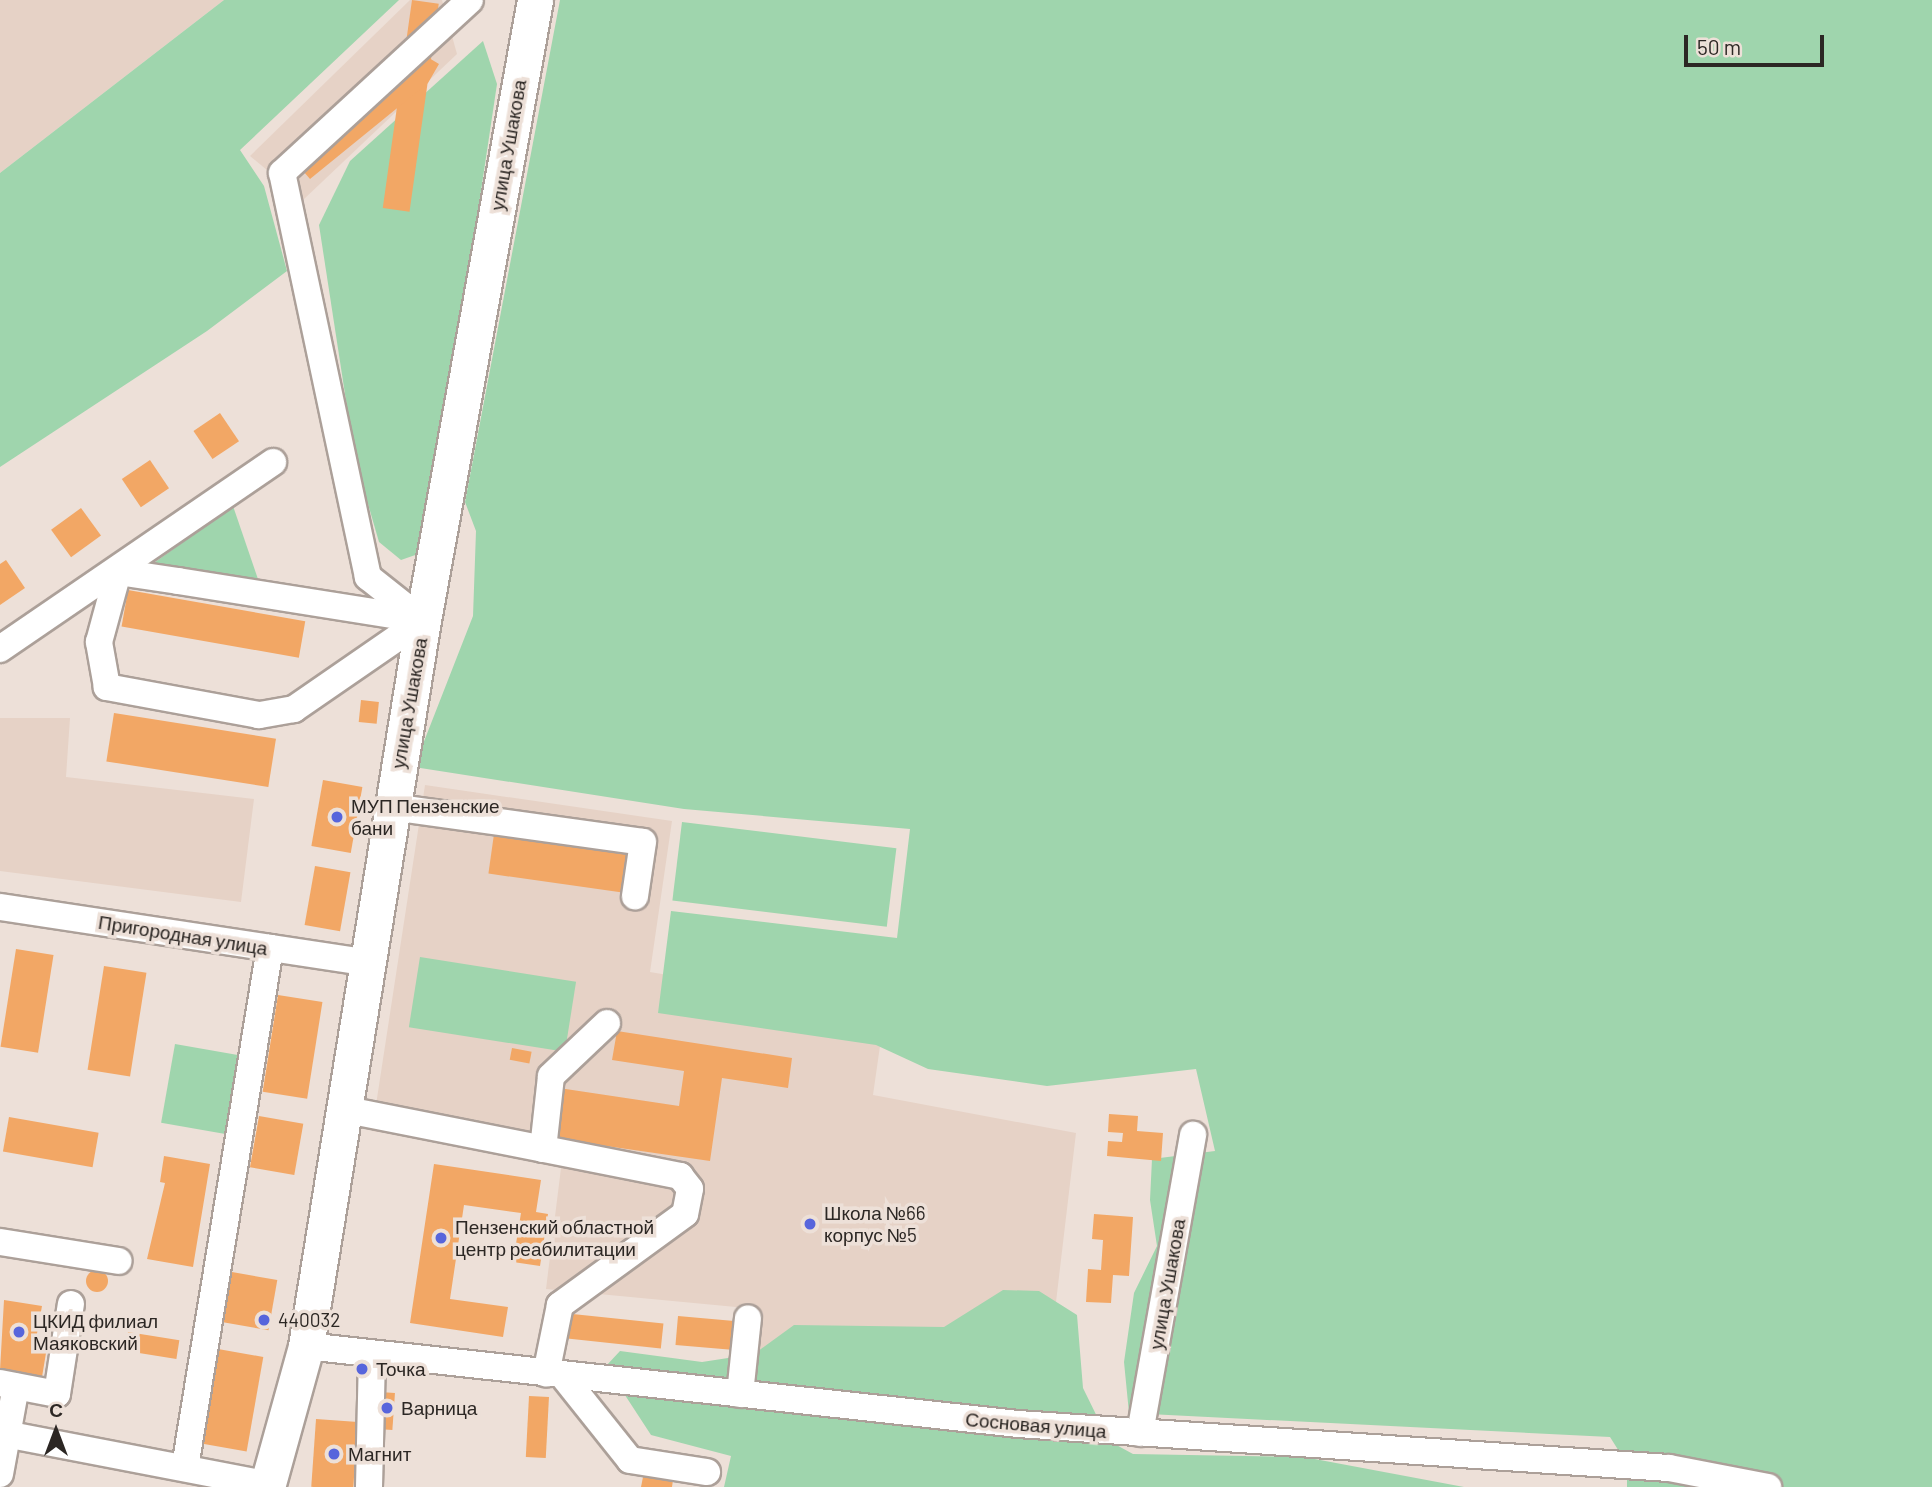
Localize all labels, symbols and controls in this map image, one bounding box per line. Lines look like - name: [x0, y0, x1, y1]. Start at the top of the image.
- scale bar: [1687, 21, 1827, 65]
- text: 50 m: [1697, 34, 1741, 59]
- street label: улица Ушакова: [485, 78, 531, 212]
- street label: улица Ушакова: [386, 636, 432, 770]
- place label: МУП Пензенские бани: [351, 795, 500, 839]
- marker: МУП Пензенские бани: [329, 809, 345, 825]
- street label: Пригородная улица: [97, 910, 269, 960]
- place label: Школа №66 корпус №5: [824, 1202, 925, 1246]
- place label: Пензенский областной центр реабилитации: [455, 1216, 654, 1260]
- marker: Школа №66 корпус №5: [802, 1216, 818, 1232]
- street label: улица Ушакова: [1144, 1217, 1190, 1351]
- marker: Пензенский областной центр реабилитации: [433, 1230, 449, 1246]
- place label: 440032: [278, 1309, 340, 1331]
- place label: ЦКИД филиал Маяковский: [33, 1310, 158, 1354]
- marker: 440032: [256, 1312, 272, 1328]
- marker: ЦКИД филиал Маяковский: [11, 1324, 27, 1340]
- place label: Точка: [376, 1358, 425, 1380]
- marker: Точка: [354, 1361, 370, 1377]
- north arrow: [21, 1396, 91, 1466]
- place label: Варница: [401, 1397, 477, 1419]
- text: С: [49, 1398, 63, 1421]
- marker: Варница: [379, 1400, 395, 1416]
- street label: Сосновая улица: [964, 1407, 1108, 1443]
- place label: Магнит: [348, 1443, 411, 1465]
- marker: Магнит: [326, 1446, 342, 1462]

